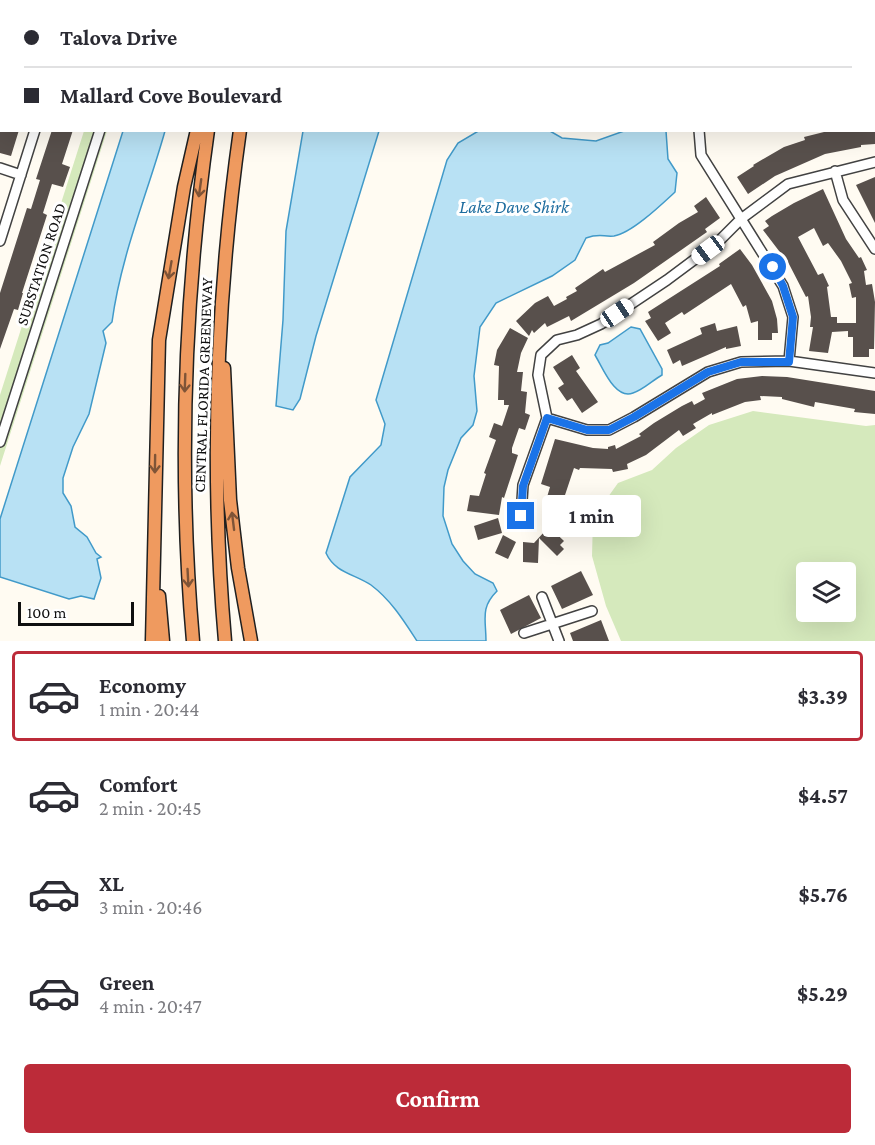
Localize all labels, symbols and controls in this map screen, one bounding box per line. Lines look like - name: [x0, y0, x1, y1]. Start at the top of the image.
- text: Talova Drive: [60, 25, 177, 50]
- text: Mallard Cove Boulevard: [60, 83, 282, 108]
- one-way arrow: [194, 178, 205, 198]
- water label: Lake Dave Shirk: [459, 197, 570, 217]
- street label: SUBSTATION ROAD: [13, 201, 69, 327]
- car: [688, 232, 728, 268]
- route start: [759, 253, 786, 280]
- one-way arrow: [164, 260, 175, 280]
- street label: CENTRAL FLORIDA GREENEWAY: [191, 277, 215, 493]
- car: [597, 295, 637, 331]
- one-way arrow: [179, 372, 191, 392]
- one-way arrow: [149, 454, 161, 474]
- callout: 1 min: [542, 495, 641, 537]
- route end: [507, 502, 534, 529]
- text: 1 min: [569, 505, 614, 527]
- one-way arrow: [227, 512, 238, 531]
- map controls: [796, 562, 856, 622]
- button: layers: [796, 562, 856, 622]
- one-way arrow: [183, 567, 194, 587]
- scale bar: [18, 599, 134, 626]
- text: 100 m: [27, 604, 66, 621]
- icon: car: [27, 669, 81, 723]
- text: Economy: [99, 673, 186, 698]
- text: $3.39: [798, 684, 848, 709]
- text: 1 min · 20:44: [99, 698, 200, 720]
- icon: car: [27, 768, 81, 822]
- text: Comfort: [99, 772, 177, 797]
- text: $4.57: [798, 783, 848, 808]
- text: 2 min · 20:45: [99, 797, 202, 819]
- icon: car: [27, 867, 81, 921]
- text: XL: [99, 871, 124, 896]
- text: $5.76: [799, 882, 848, 907]
- text: 3 min · 20:46: [99, 896, 202, 918]
- icon: car: [27, 966, 81, 1020]
- text: Green: [99, 970, 155, 995]
- text: $5.29: [797, 981, 848, 1006]
- text: 4 min · 20:47: [99, 995, 202, 1017]
- button: Confirm: [24, 1064, 851, 1133]

